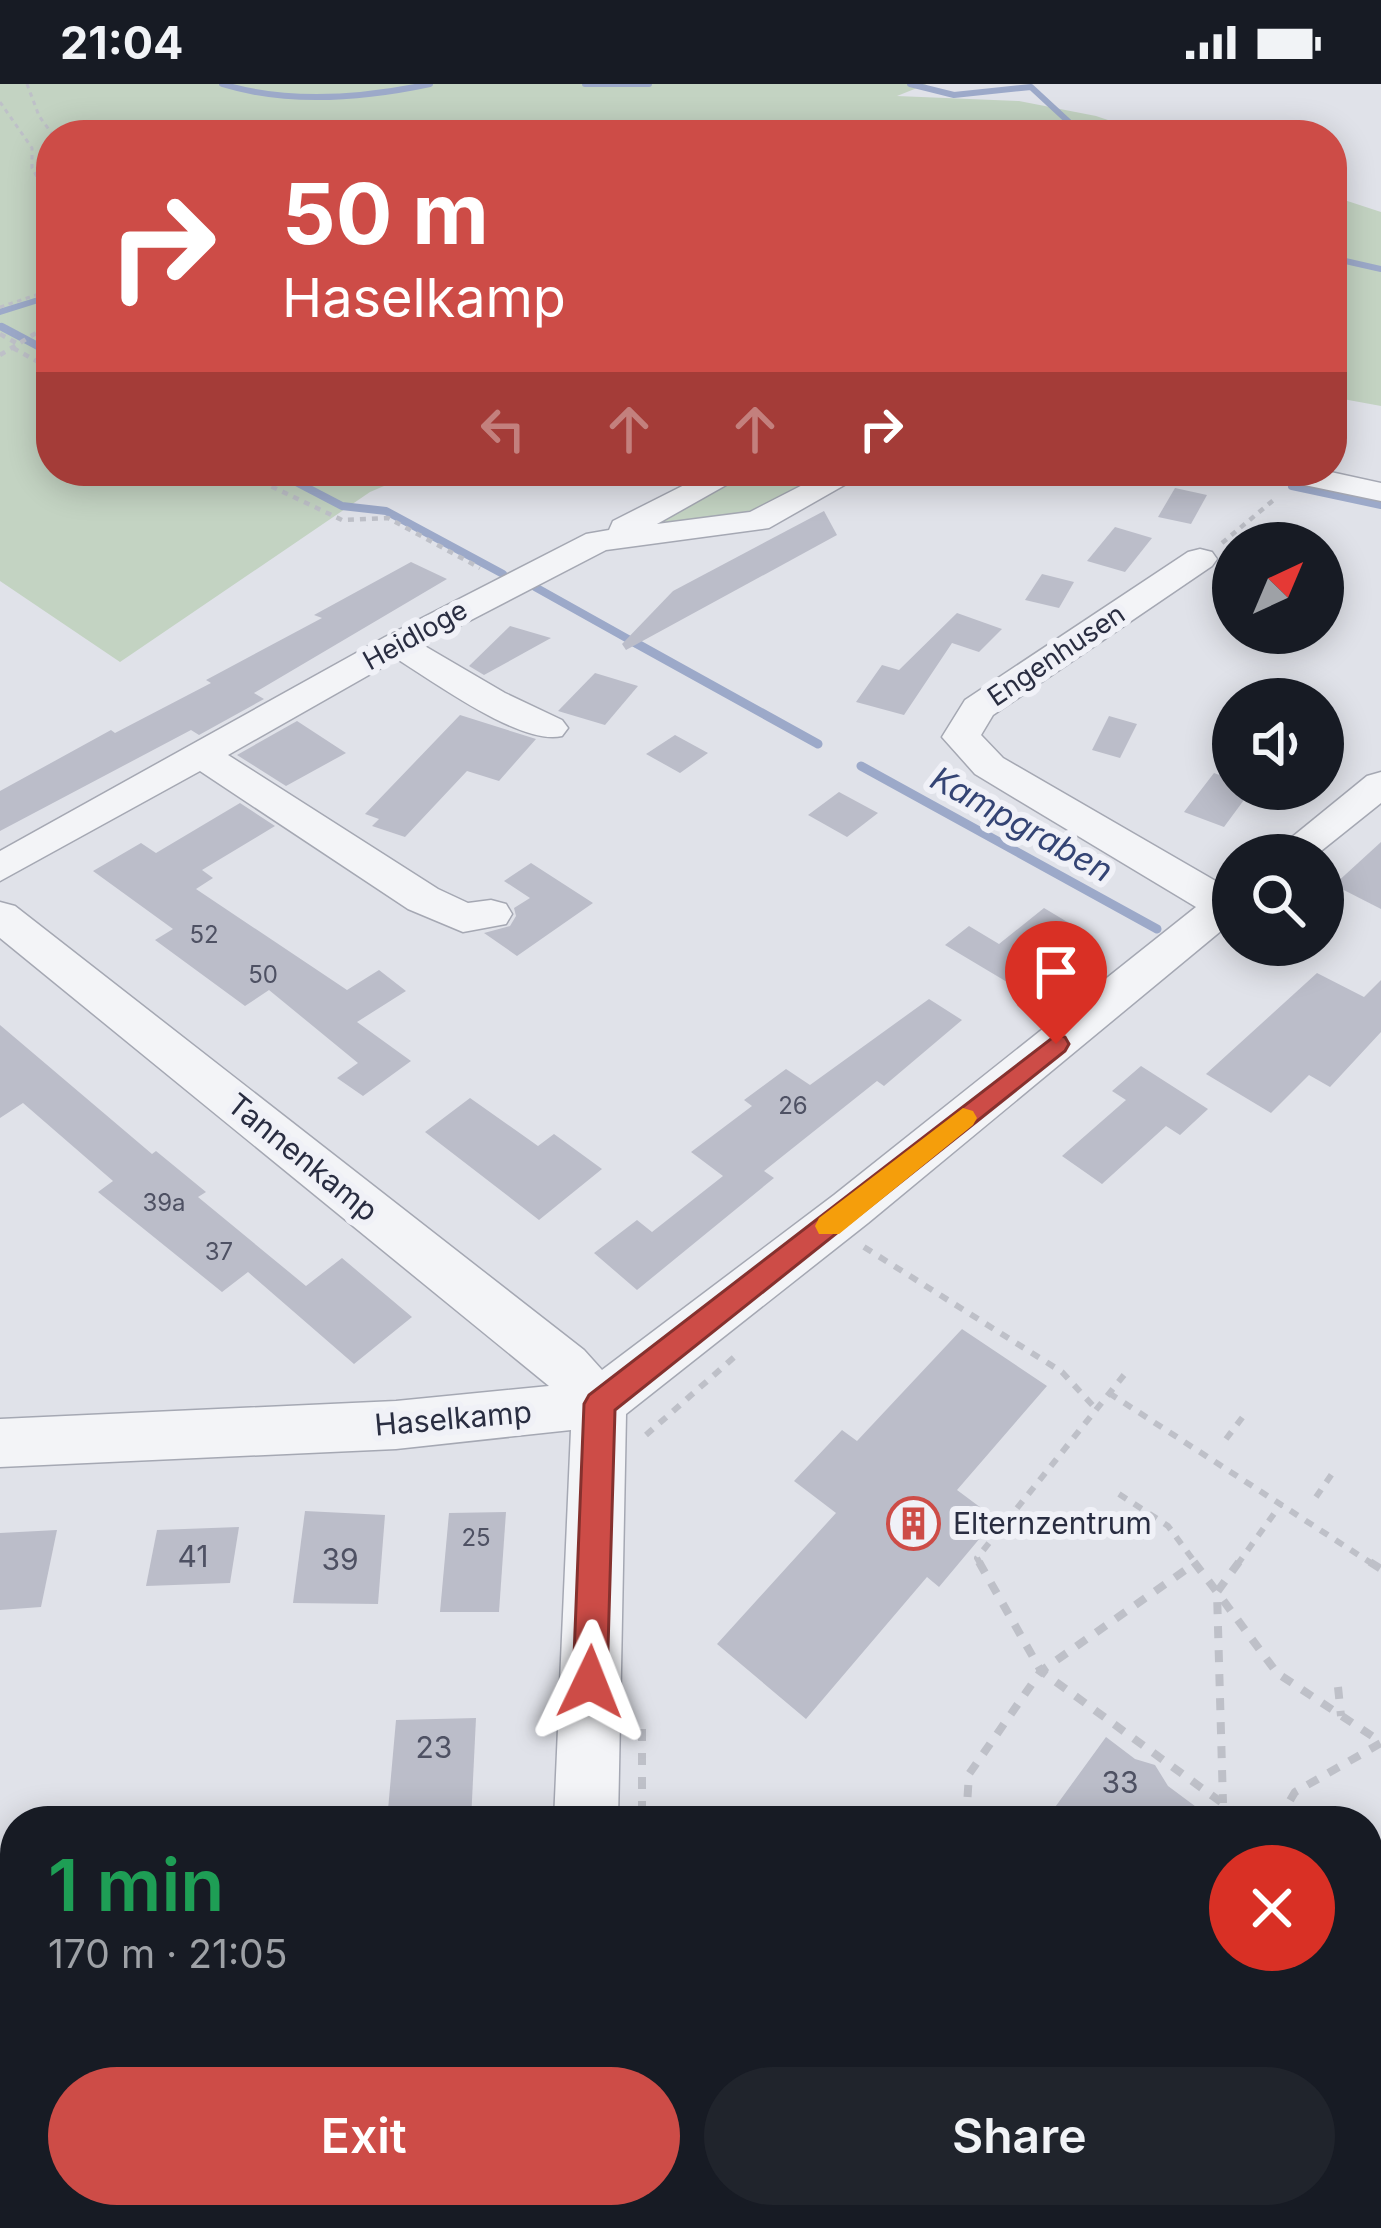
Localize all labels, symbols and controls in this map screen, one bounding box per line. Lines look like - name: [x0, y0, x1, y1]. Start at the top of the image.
- text: 21:04: [60, 15, 184, 70]
- text: 50 m: [282, 163, 489, 264]
- icon: right: [84, 168, 240, 324]
- text: Haselkamp: [282, 265, 566, 330]
- icon: left: [470, 396, 536, 462]
- icon: ahead: [596, 396, 662, 462]
- icon: ahead: [722, 396, 788, 462]
- icon: right: [848, 396, 914, 462]
- north arrow: [1212, 522, 1344, 654]
- map controls: [1212, 522, 1344, 966]
- street label: Heidloge: [357, 593, 473, 677]
- street label: Engenhusen: [981, 597, 1131, 713]
- button: sound: [1212, 678, 1344, 810]
- water label: Kampgraben: [924, 758, 1120, 890]
- button: search: [1212, 834, 1344, 966]
- house number: 52: [189, 920, 219, 949]
- pin: [1005, 921, 1107, 1044]
- icon: arrive: [1023, 939, 1089, 1005]
- house number: 50: [248, 960, 278, 989]
- street label: Tannenkamp: [221, 1086, 385, 1228]
- house number: 26: [778, 1091, 808, 1120]
- house number: 39a: [142, 1188, 186, 1217]
- house number: 37: [205, 1237, 233, 1266]
- street label: Haselkamp: [373, 1393, 533, 1443]
- building icon: Elternzentrum: [886, 1495, 942, 1551]
- place label: Elternzentrum: [953, 1505, 1152, 1541]
- house number: 25: [461, 1523, 491, 1552]
- house number: 41: [178, 1538, 209, 1574]
- house number: 39: [321, 1541, 359, 1577]
- position arrow: [527, 1619, 653, 1745]
- house number: 23: [416, 1729, 452, 1765]
- house number: 33: [1101, 1764, 1139, 1800]
- text: 1 min: [48, 1841, 224, 1928]
- button: close: [1209, 1845, 1335, 1971]
- text: 170 m · 21:05: [48, 1930, 287, 1977]
- button: Exit: [48, 2067, 680, 2205]
- button: Share: [704, 2067, 1335, 2205]

